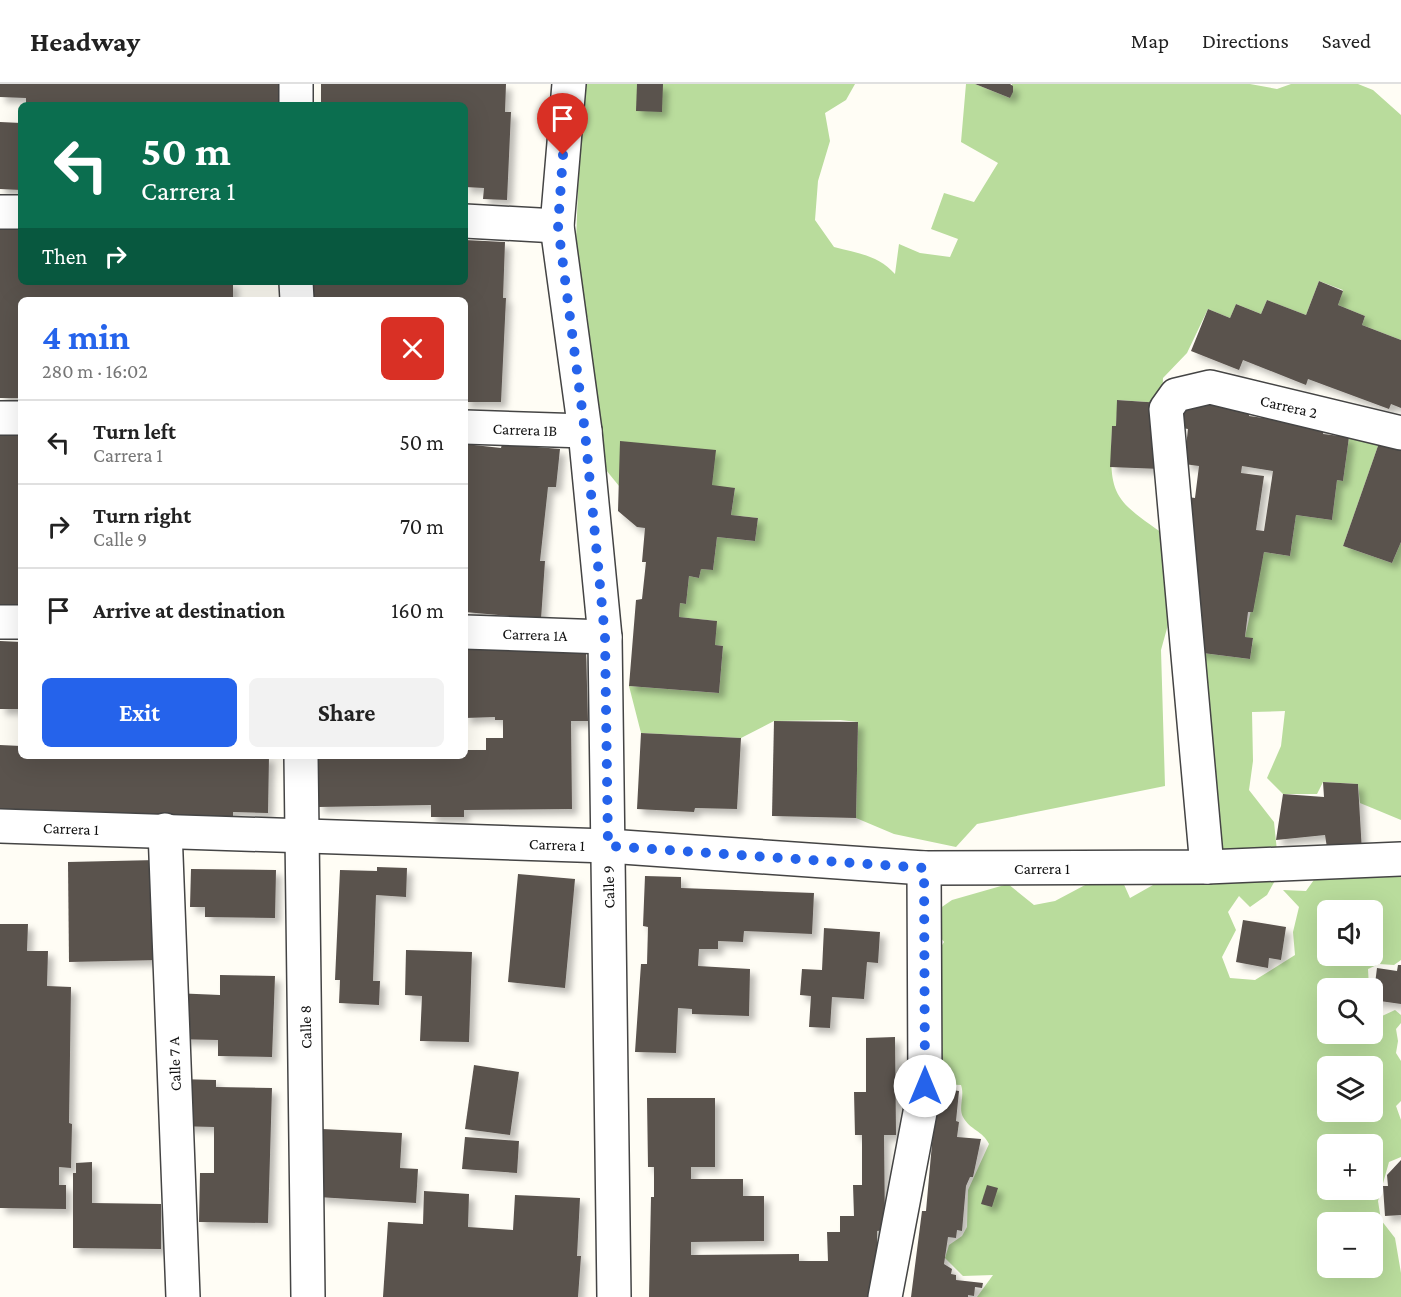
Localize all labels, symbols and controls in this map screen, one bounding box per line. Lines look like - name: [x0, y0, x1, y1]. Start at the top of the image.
- text: Headway: [30, 26, 140, 57]
- text: Map: [1131, 29, 1169, 53]
- text: Directions: [1202, 29, 1289, 53]
- text: Saved: [1322, 29, 1371, 53]
- pin: [537, 93, 588, 155]
- icon: arrive: [546, 102, 579, 135]
- icon: left: [42, 126, 120, 204]
- text: 50 m: [141, 127, 231, 174]
- text: Carrera 1: [141, 176, 235, 206]
- icon: right: [99, 240, 132, 273]
- text: Then: [42, 244, 87, 269]
- text: 4 min: [42, 317, 130, 357]
- button: close: [381, 317, 444, 380]
- text: 280 m · 16:02: [42, 360, 148, 382]
- street label: Carrera 2: [1259, 392, 1320, 421]
- text: Turn left: [93, 419, 176, 444]
- street label: Carrera 1B: [492, 420, 558, 439]
- icon: left: [42, 426, 75, 459]
- text: 50 m: [399, 430, 444, 455]
- text: Carrera 1: [93, 444, 163, 466]
- text: Turn right: [93, 503, 191, 528]
- icon: right: [42, 510, 75, 543]
- text: 70 m: [400, 514, 444, 539]
- text: Calle 9: [93, 528, 147, 550]
- icon: arrive: [42, 594, 75, 627]
- text: Arrive at destination: [93, 598, 285, 623]
- text: 160 m: [391, 598, 444, 623]
- street label: Carrera 1A: [502, 625, 569, 644]
- button: Exit: [42, 678, 237, 747]
- button: Share: [249, 678, 444, 747]
- street label: Carrera 1: [43, 819, 99, 838]
- street label: Carrera 1: [529, 835, 585, 854]
- street label: Carrera 1: [1014, 860, 1070, 877]
- street label: Calle 9: [600, 865, 617, 909]
- map controls: [1317, 900, 1383, 1278]
- button: sound: [1317, 900, 1383, 966]
- button: search: [1317, 978, 1383, 1044]
- street label: Calle 8: [297, 1005, 314, 1049]
- street label: Calle 7 A: [165, 1035, 184, 1092]
- position arrow: [893, 1054, 957, 1118]
- button: layers: [1317, 1056, 1383, 1122]
- button: +: [1317, 1134, 1383, 1200]
- button: −: [1317, 1212, 1383, 1278]

